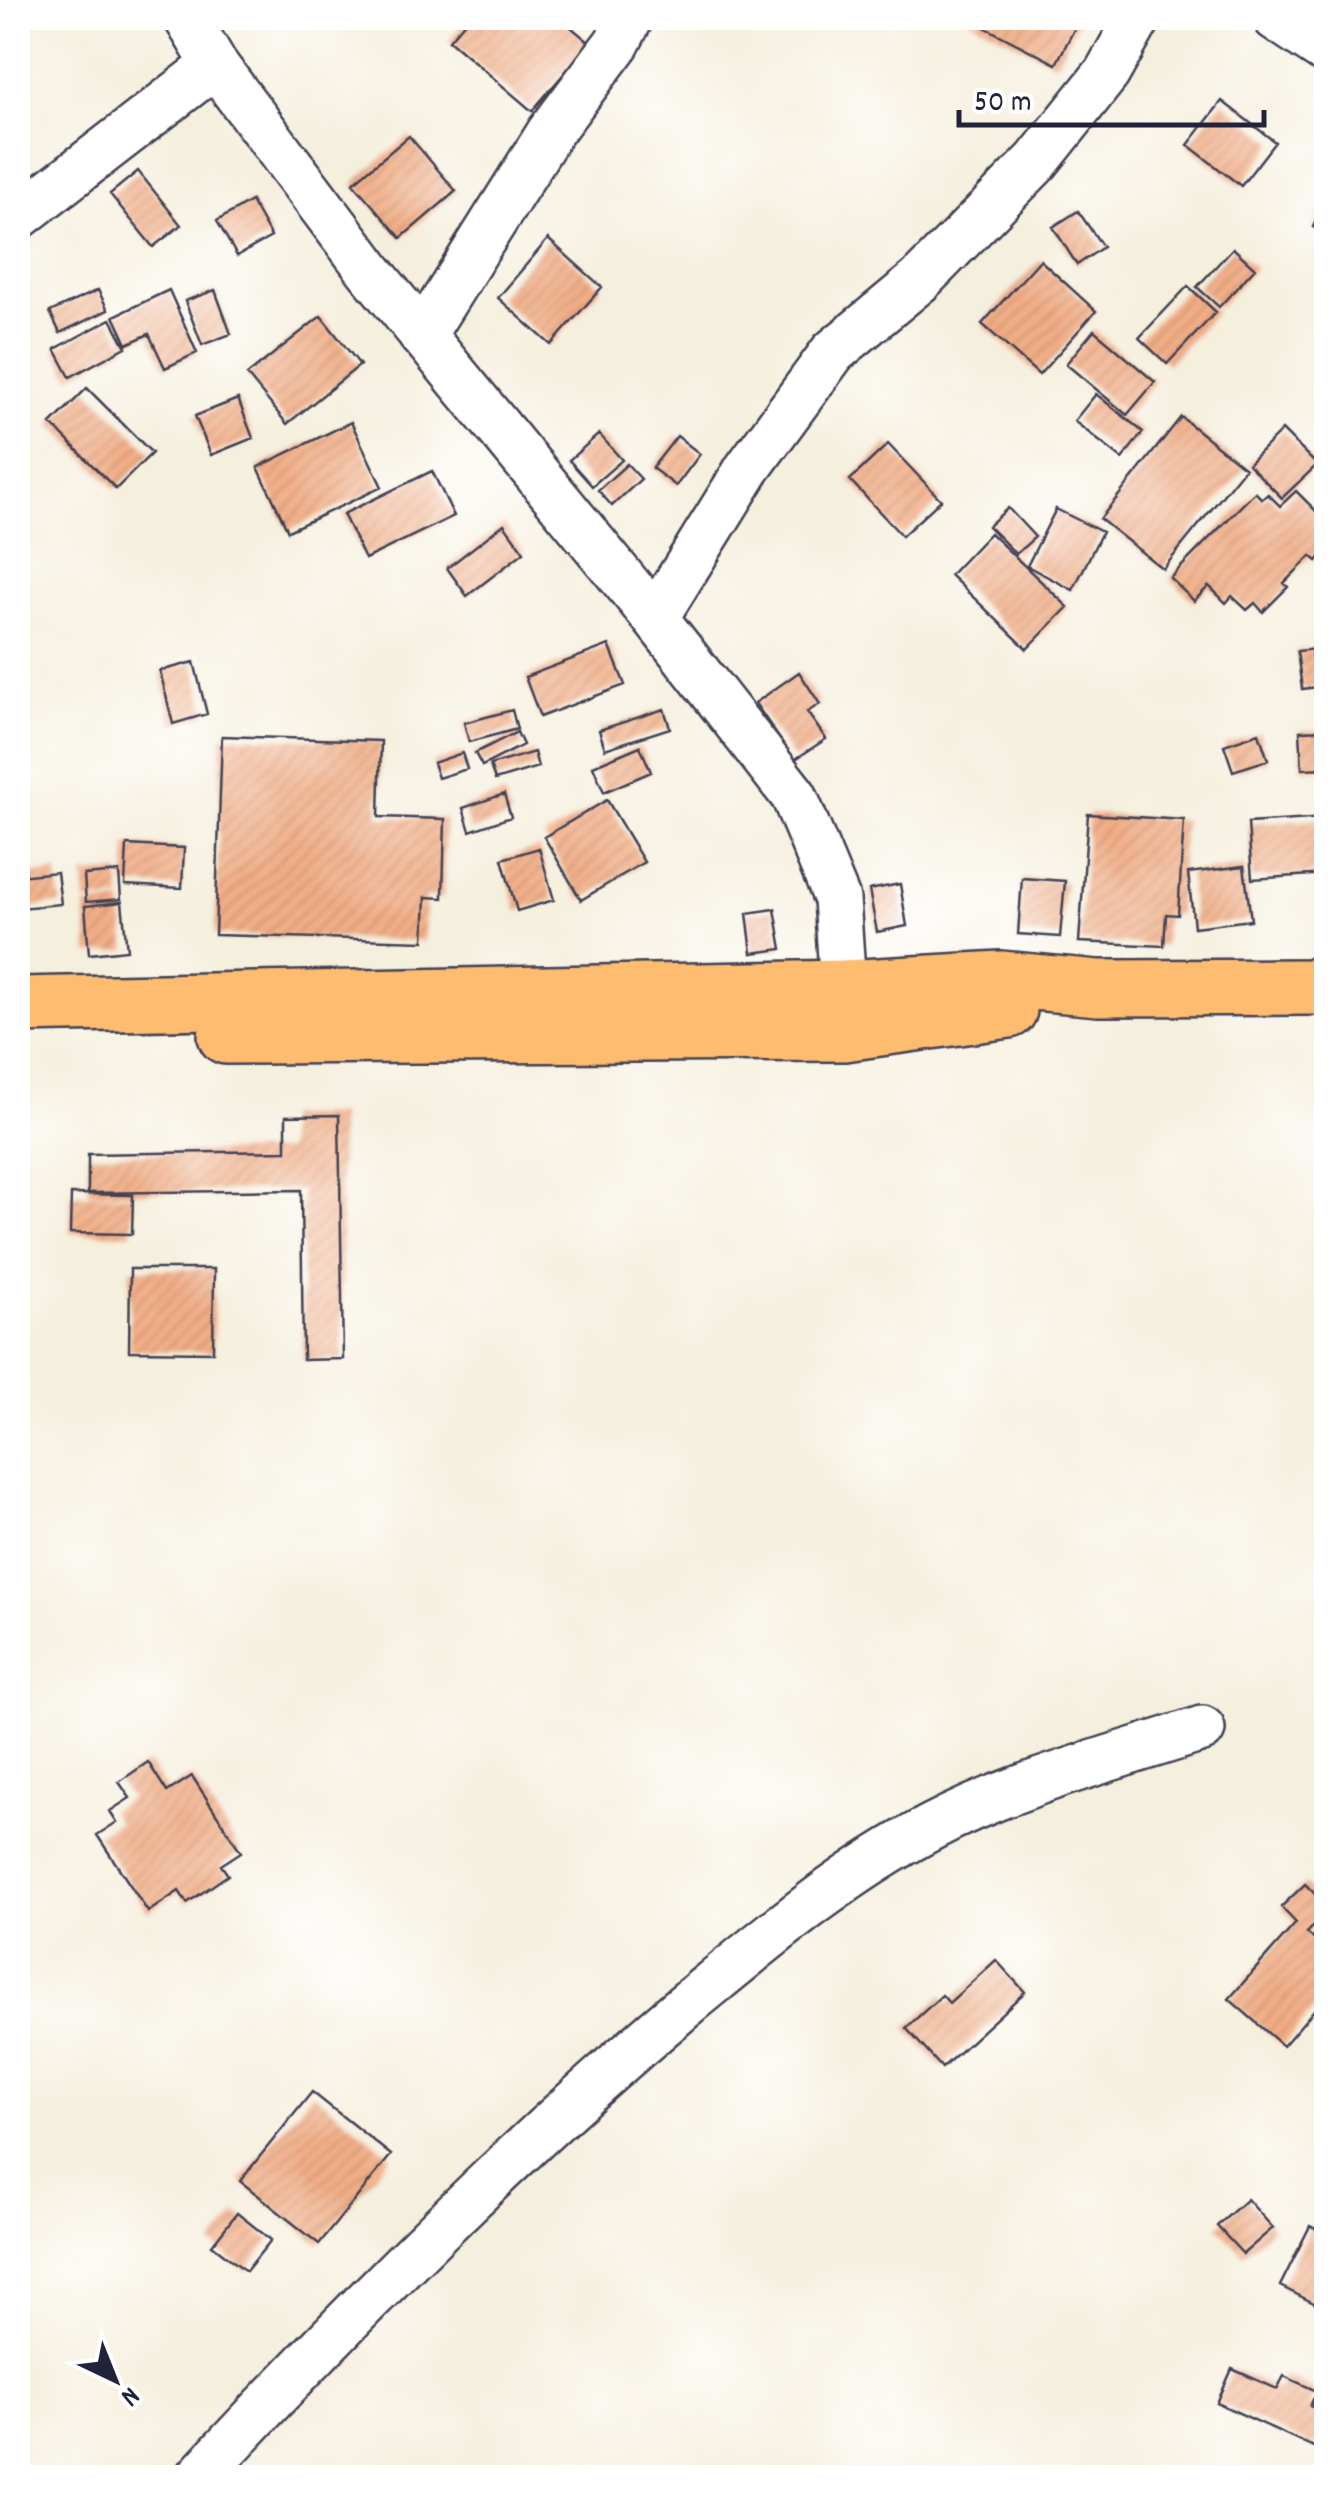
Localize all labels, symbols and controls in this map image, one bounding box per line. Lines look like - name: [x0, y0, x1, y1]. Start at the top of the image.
- scale bar: [959, 65, 1264, 127]
- text: 50 m: [974, 83, 1032, 126]
- north arrow: [65, 2330, 165, 2430]
- text: N: [110, 2375, 147, 2414]

